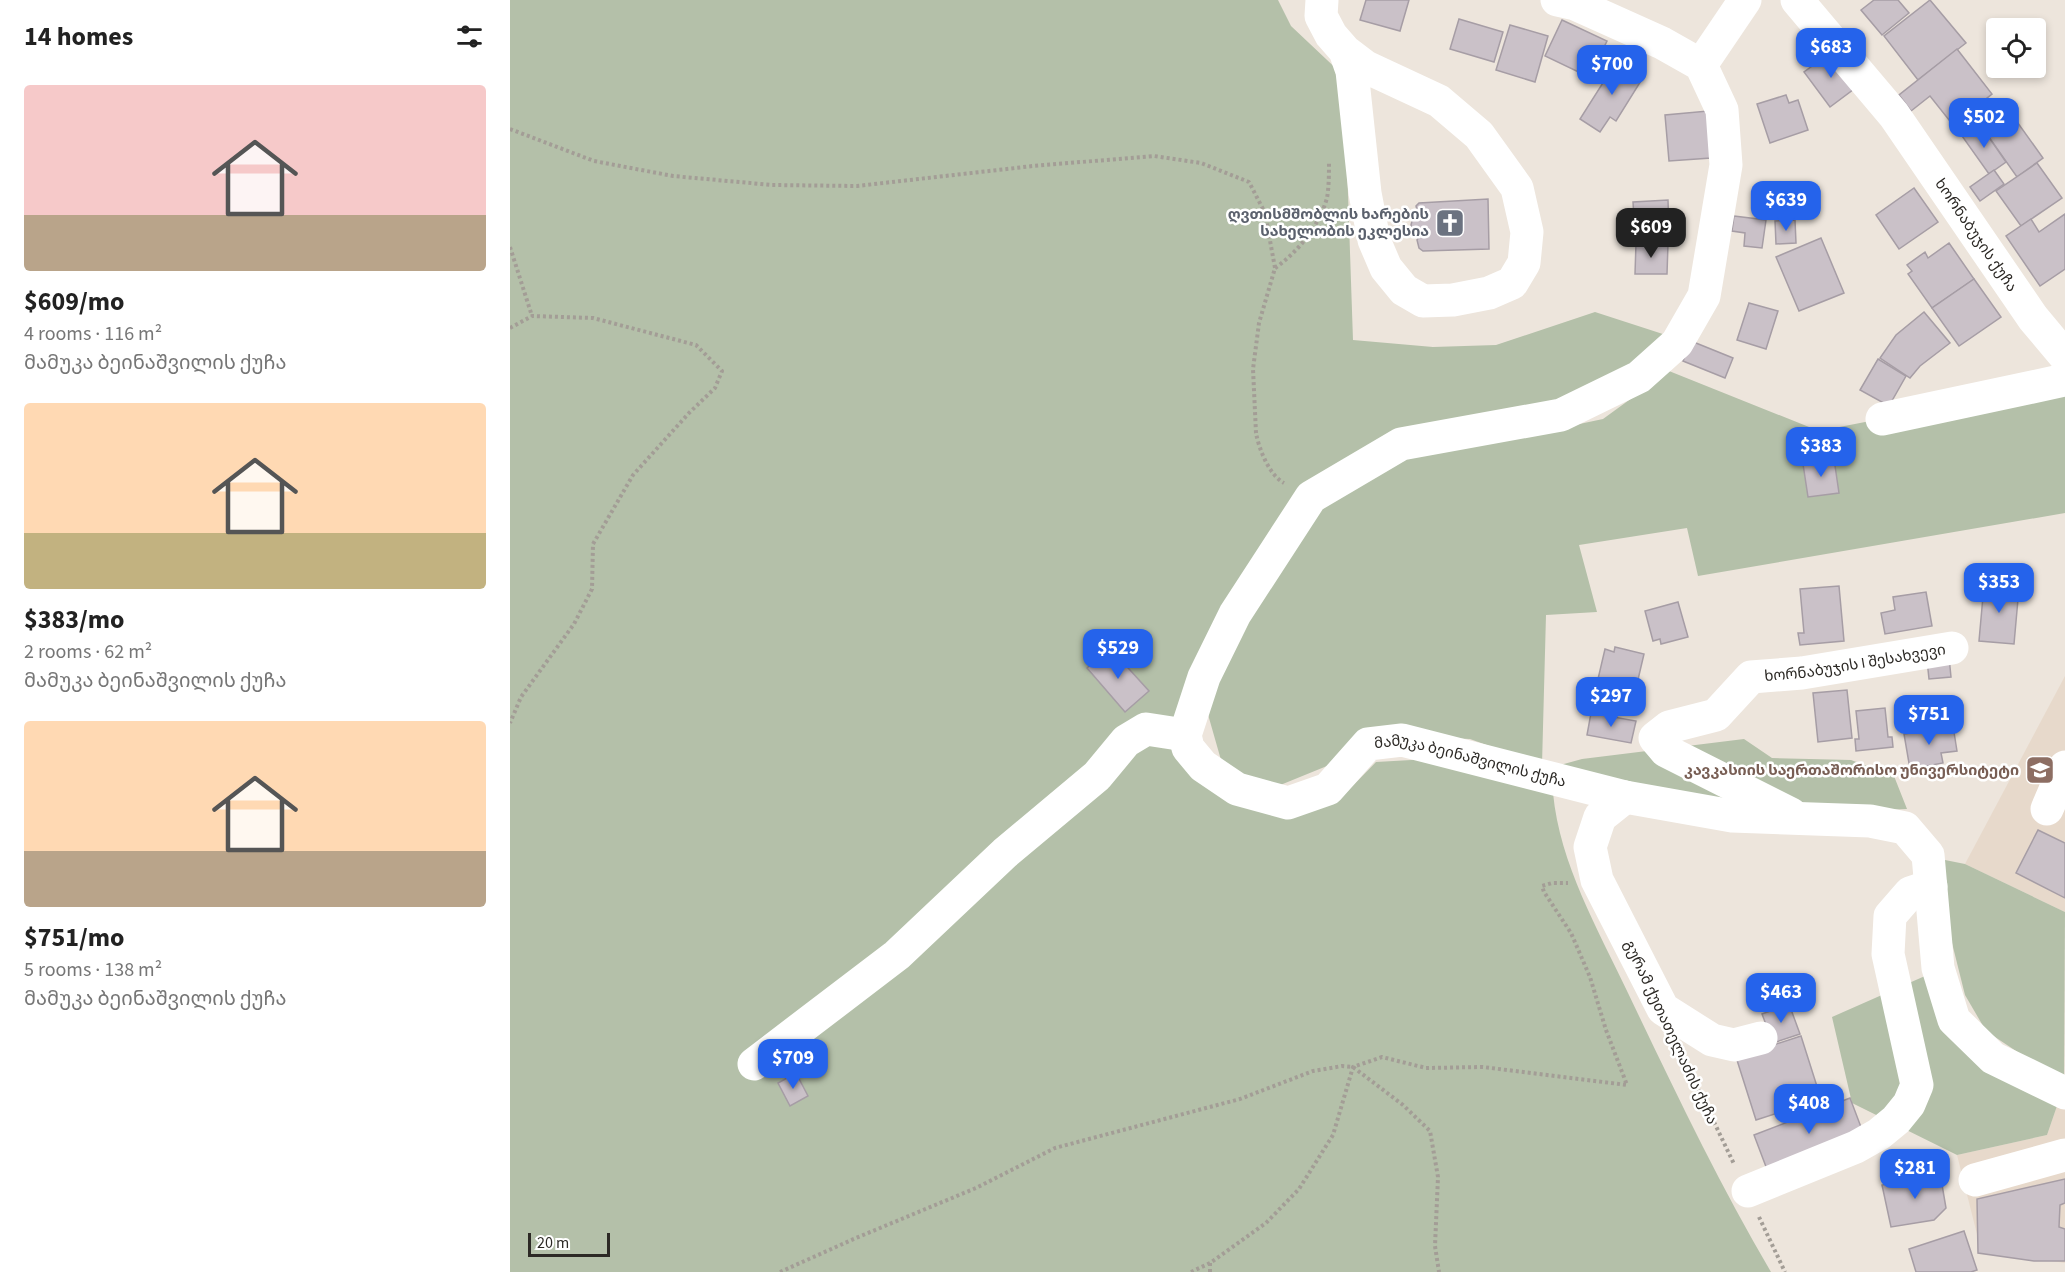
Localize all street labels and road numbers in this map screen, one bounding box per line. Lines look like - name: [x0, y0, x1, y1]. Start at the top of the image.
- street label: ხორნაბუჯის ქუჩა: [1930, 175, 2022, 296]
- street label: ხორნაბუჯის I შესახვევი: [1764, 639, 1947, 687]
- street label: მამუკა ბეინაშვილის ქუჩა: [1373, 730, 1568, 793]
- street label: გურამ ქუთათელაძის ქუჩა: [1619, 937, 1723, 1128]

